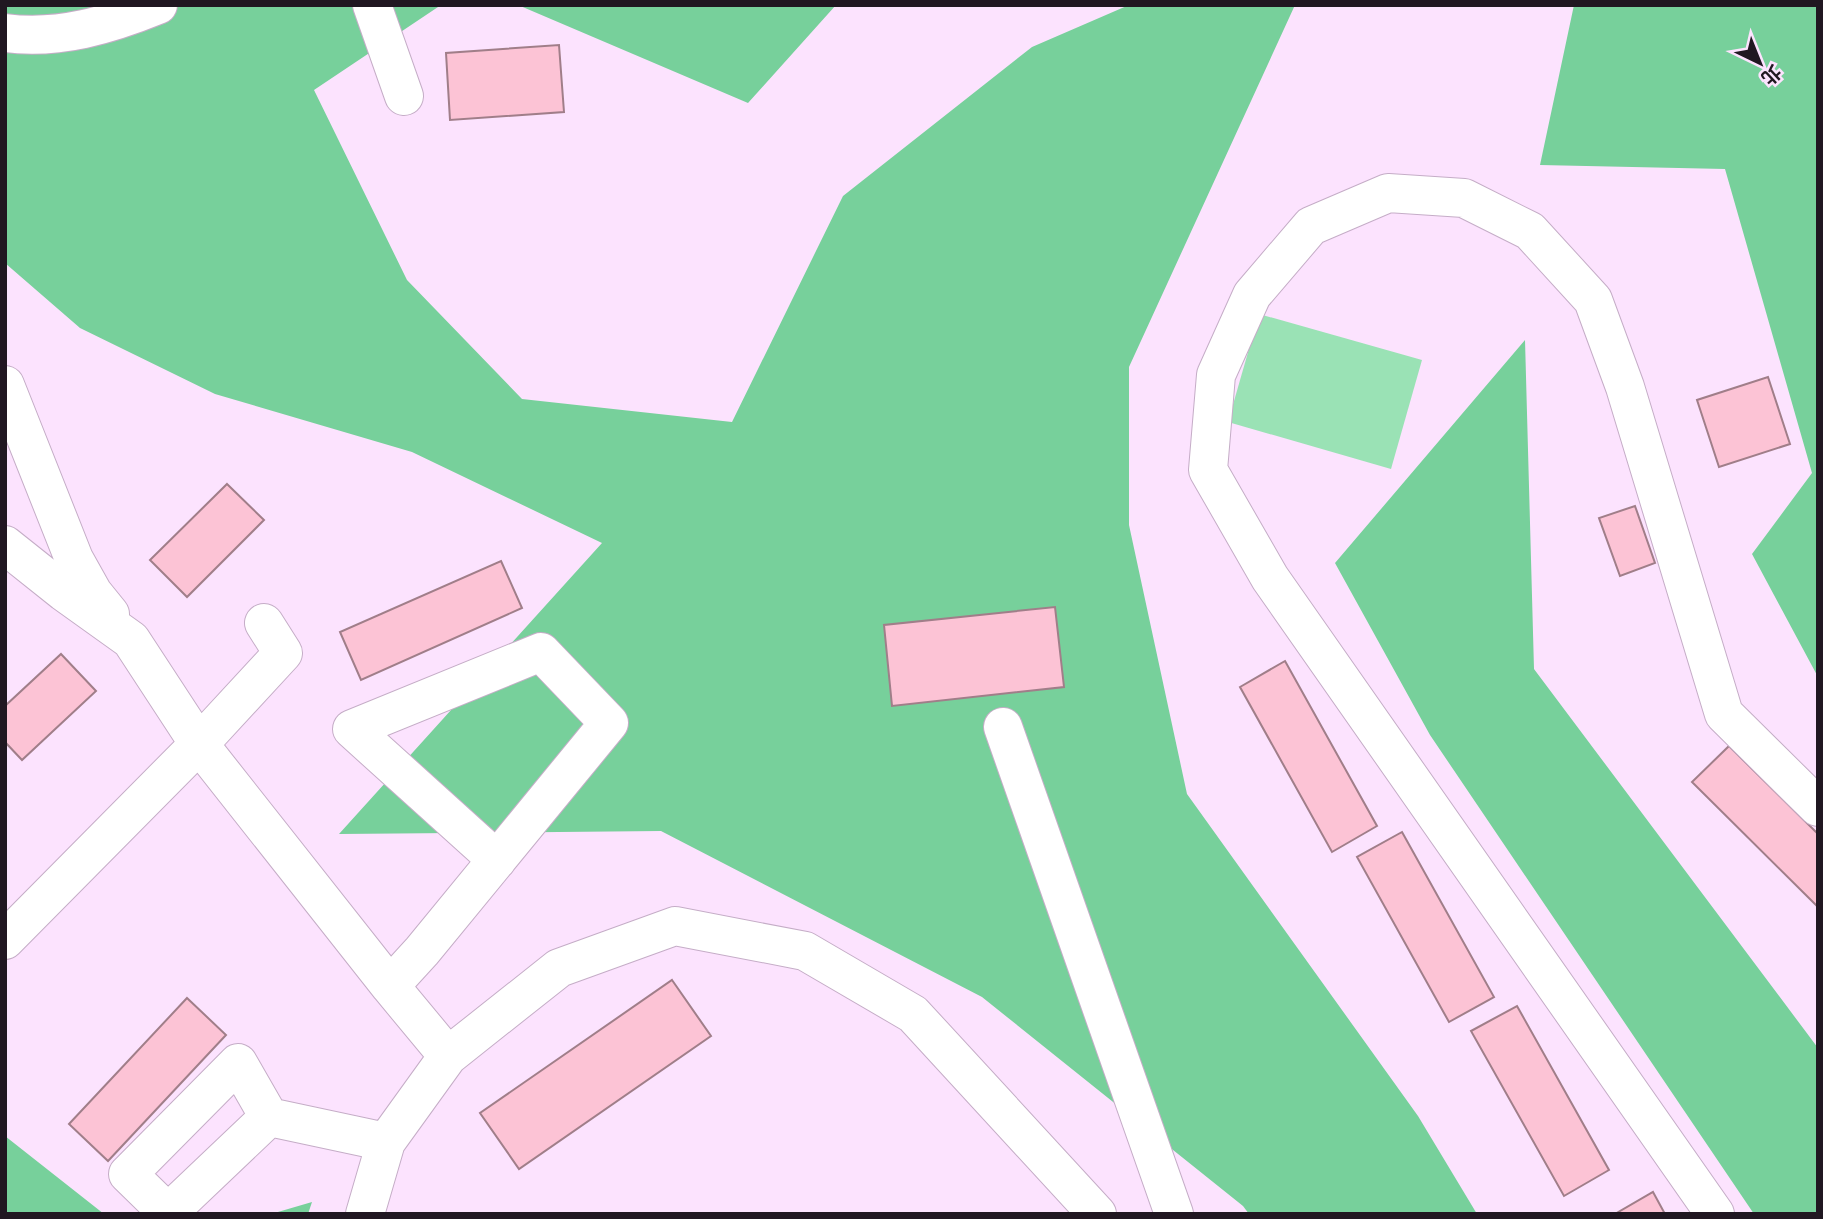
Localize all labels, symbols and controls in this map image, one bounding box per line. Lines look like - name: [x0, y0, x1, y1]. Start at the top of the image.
- north arrow: [1725, 28, 1795, 98]
- text: 北: [1756, 59, 1787, 91]

